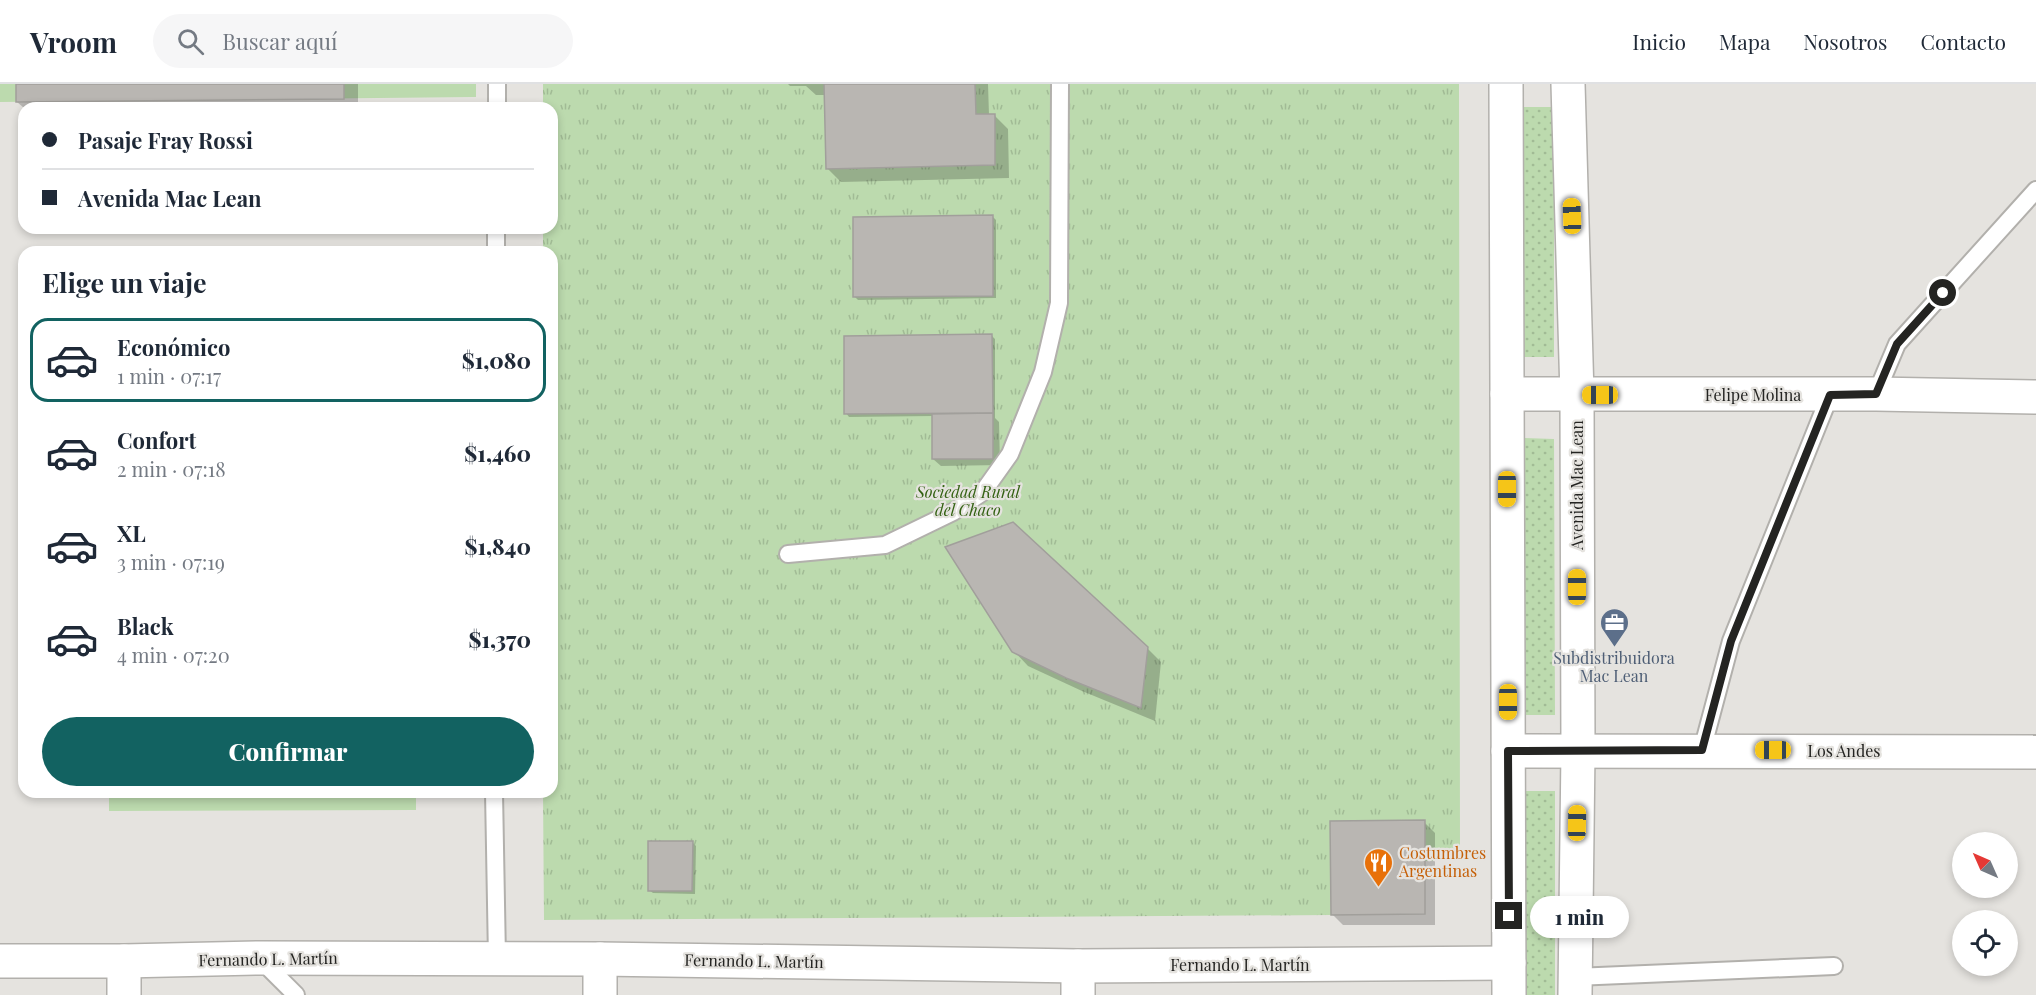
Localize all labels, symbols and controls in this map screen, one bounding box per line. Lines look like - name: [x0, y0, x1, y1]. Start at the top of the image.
- search box: [153, 14, 573, 68]
- text: Vroom: [30, 23, 117, 60]
- icon: search: [174, 25, 207, 58]
- text: Buscar aquí: [222, 26, 338, 56]
- text: Inicio: [1632, 27, 1686, 55]
- text: Mapa: [1719, 27, 1770, 55]
- text: Nosotros: [1803, 27, 1887, 55]
- text: Contacto: [1920, 27, 2006, 55]
- text: Pasaje Fray Rossi: [78, 125, 253, 155]
- text: Avenida Mac Lean: [78, 183, 262, 213]
- car: [1562, 198, 1582, 234]
- text: Elige un viaje: [42, 264, 207, 300]
- route start: [1929, 279, 1956, 306]
- text: Económico: [117, 332, 230, 362]
- icon: car: [45, 333, 99, 387]
- text: $1,080: [462, 345, 531, 375]
- text: 1 min · 07:17: [117, 362, 221, 389]
- street label: Felipe Molina: [1705, 384, 1801, 405]
- car: [1582, 386, 1618, 404]
- street label: Avenida Mac Lean: [1566, 420, 1587, 551]
- text: Confort: [117, 425, 196, 455]
- icon: car: [45, 426, 99, 480]
- text: $1,460: [464, 438, 531, 468]
- text: 2 min · 07:18: [117, 455, 226, 482]
- car: [1498, 471, 1516, 507]
- park label: Sociedad Rural del Chaco: [915, 481, 1021, 520]
- text: XL: [117, 518, 146, 548]
- icon: car: [45, 519, 99, 573]
- text: $1,840: [464, 531, 531, 561]
- text: 3 min · 07:19: [117, 548, 225, 575]
- car: [1568, 569, 1586, 605]
- office icon: Subdistribuidora Mac Lean: [1598, 606, 1630, 648]
- text: Black: [117, 611, 174, 641]
- icon: car: [45, 612, 99, 666]
- text: $1,370: [468, 624, 531, 654]
- text: 4 min · 07:20: [117, 641, 230, 668]
- place label: Subdistribuidora Mac Lean: [1553, 647, 1675, 686]
- car: [1499, 684, 1517, 720]
- button: Confirmar: [42, 717, 534, 786]
- street label: Los Andes: [1808, 740, 1880, 761]
- car: [1755, 741, 1791, 759]
- car: [1568, 805, 1586, 841]
- north arrow: [1952, 832, 2018, 898]
- map controls: [1952, 832, 2018, 976]
- place label: Costumbres Argentinas: [1398, 842, 1486, 881]
- restaurant icon: Costumbres Argentinas: [1362, 846, 1394, 888]
- callout: 1 min: [1530, 895, 1629, 937]
- route end: [1495, 902, 1522, 929]
- text: 1 min: [1555, 903, 1604, 930]
- button: locate: [1952, 910, 2018, 976]
- street label: Fernando L. Martín: [198, 947, 338, 970]
- street label: Fernando L. Martín: [684, 949, 824, 972]
- street label: Fernando L. Martín: [1170, 954, 1310, 975]

